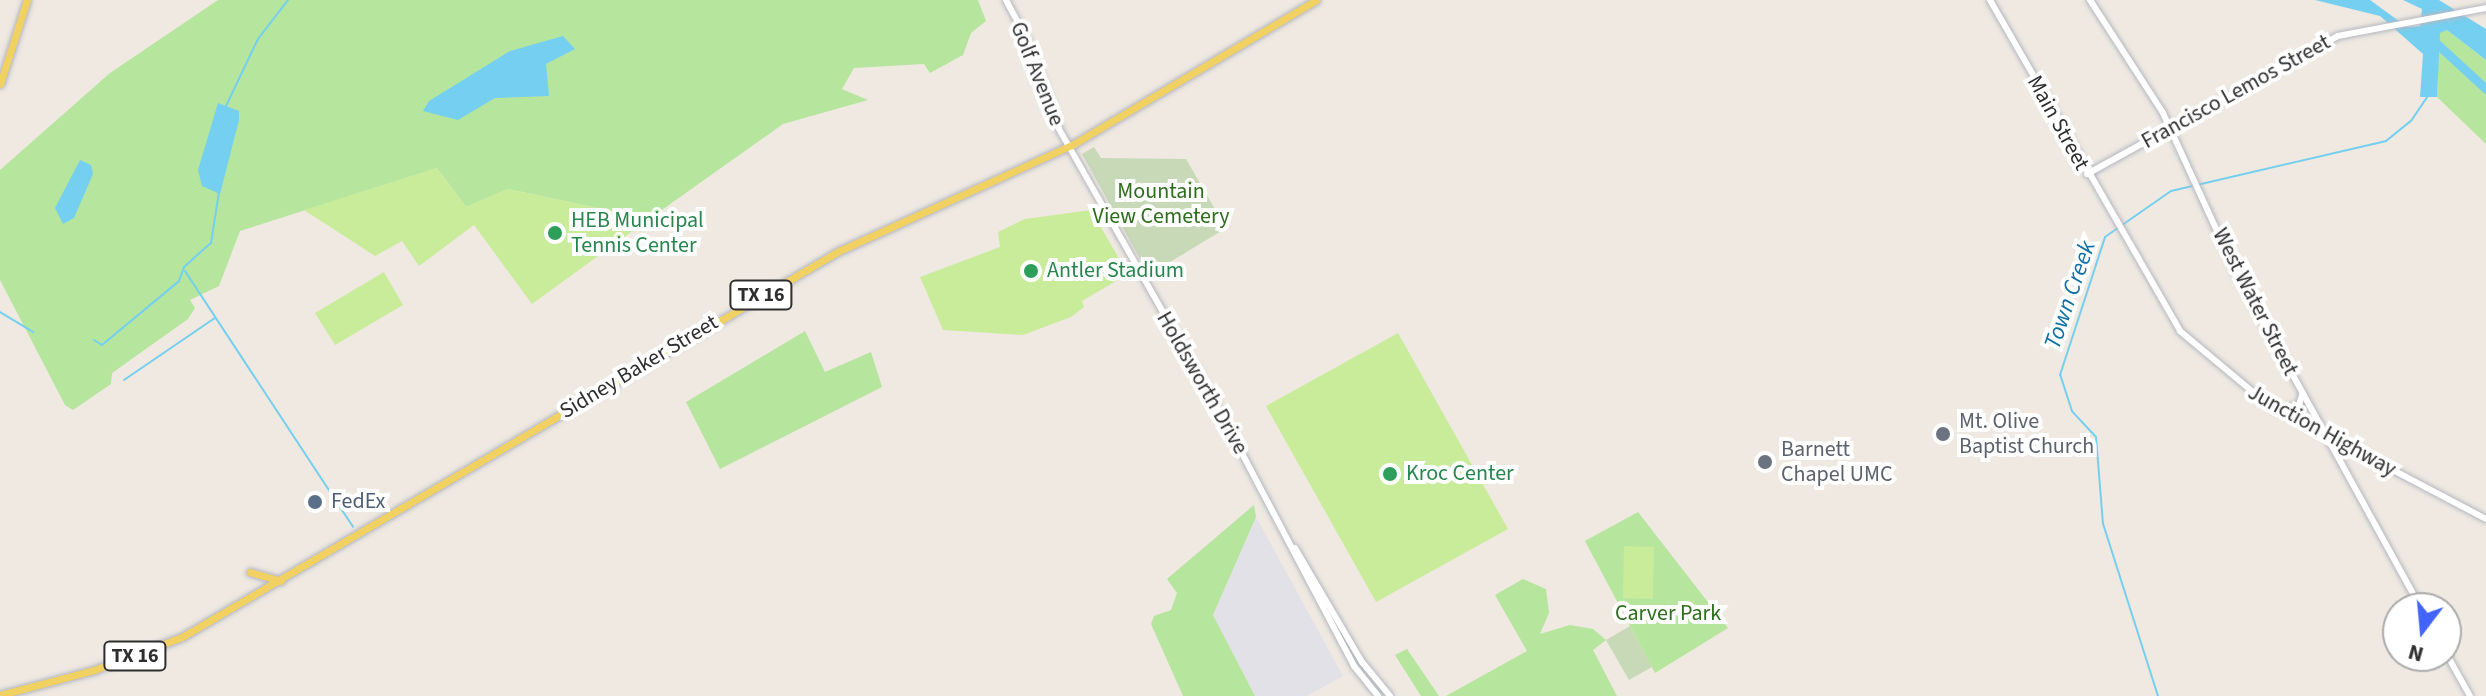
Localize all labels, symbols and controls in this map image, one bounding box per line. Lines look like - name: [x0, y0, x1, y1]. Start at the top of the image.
- street label: Golf Avenue: [1004, 18, 1070, 130]
- street label: Francisco Lemos Street: [2137, 29, 2335, 155]
- street label: Main Street: [2021, 71, 2095, 175]
- park label: Mountain View Cemetery: [1093, 178, 1229, 230]
- place label: HEB Municipal Tennis Center: [571, 207, 704, 258]
- marker: HEB Municipal Tennis Center: [546, 224, 564, 242]
- street label: West Water Street: [2207, 224, 2303, 380]
- water label: Town Creek: [2038, 237, 2102, 353]
- place label: Antler Stadium: [1047, 258, 1184, 284]
- marker: Antler Stadium: [1022, 262, 1040, 280]
- road number: TX 16: [729, 279, 793, 311]
- street label: Holdsworth Drive: [1151, 307, 1253, 459]
- street label: Sidney Baker Street: [555, 309, 723, 425]
- street label: Junction Highway: [2243, 379, 2401, 483]
- place label: Mt. Olive Baptist Church: [1959, 408, 2094, 460]
- marker: Mt. Olive Baptist Church: [1934, 425, 1952, 443]
- place label: Barnett Chapel UMC: [1781, 436, 1892, 488]
- marker: Barnett Chapel UMC: [1756, 453, 1774, 471]
- place label: Kroc Center: [1406, 461, 1514, 487]
- marker: Kroc Center: [1381, 465, 1399, 483]
- place label: FedEx: [331, 489, 385, 515]
- marker: FedEx: [306, 493, 324, 511]
- north arrow: [2382, 592, 2462, 672]
- park label: Carver Park: [1615, 601, 1721, 627]
- text: N: [2404, 636, 2427, 671]
- road number: TX 16: [103, 640, 167, 672]

